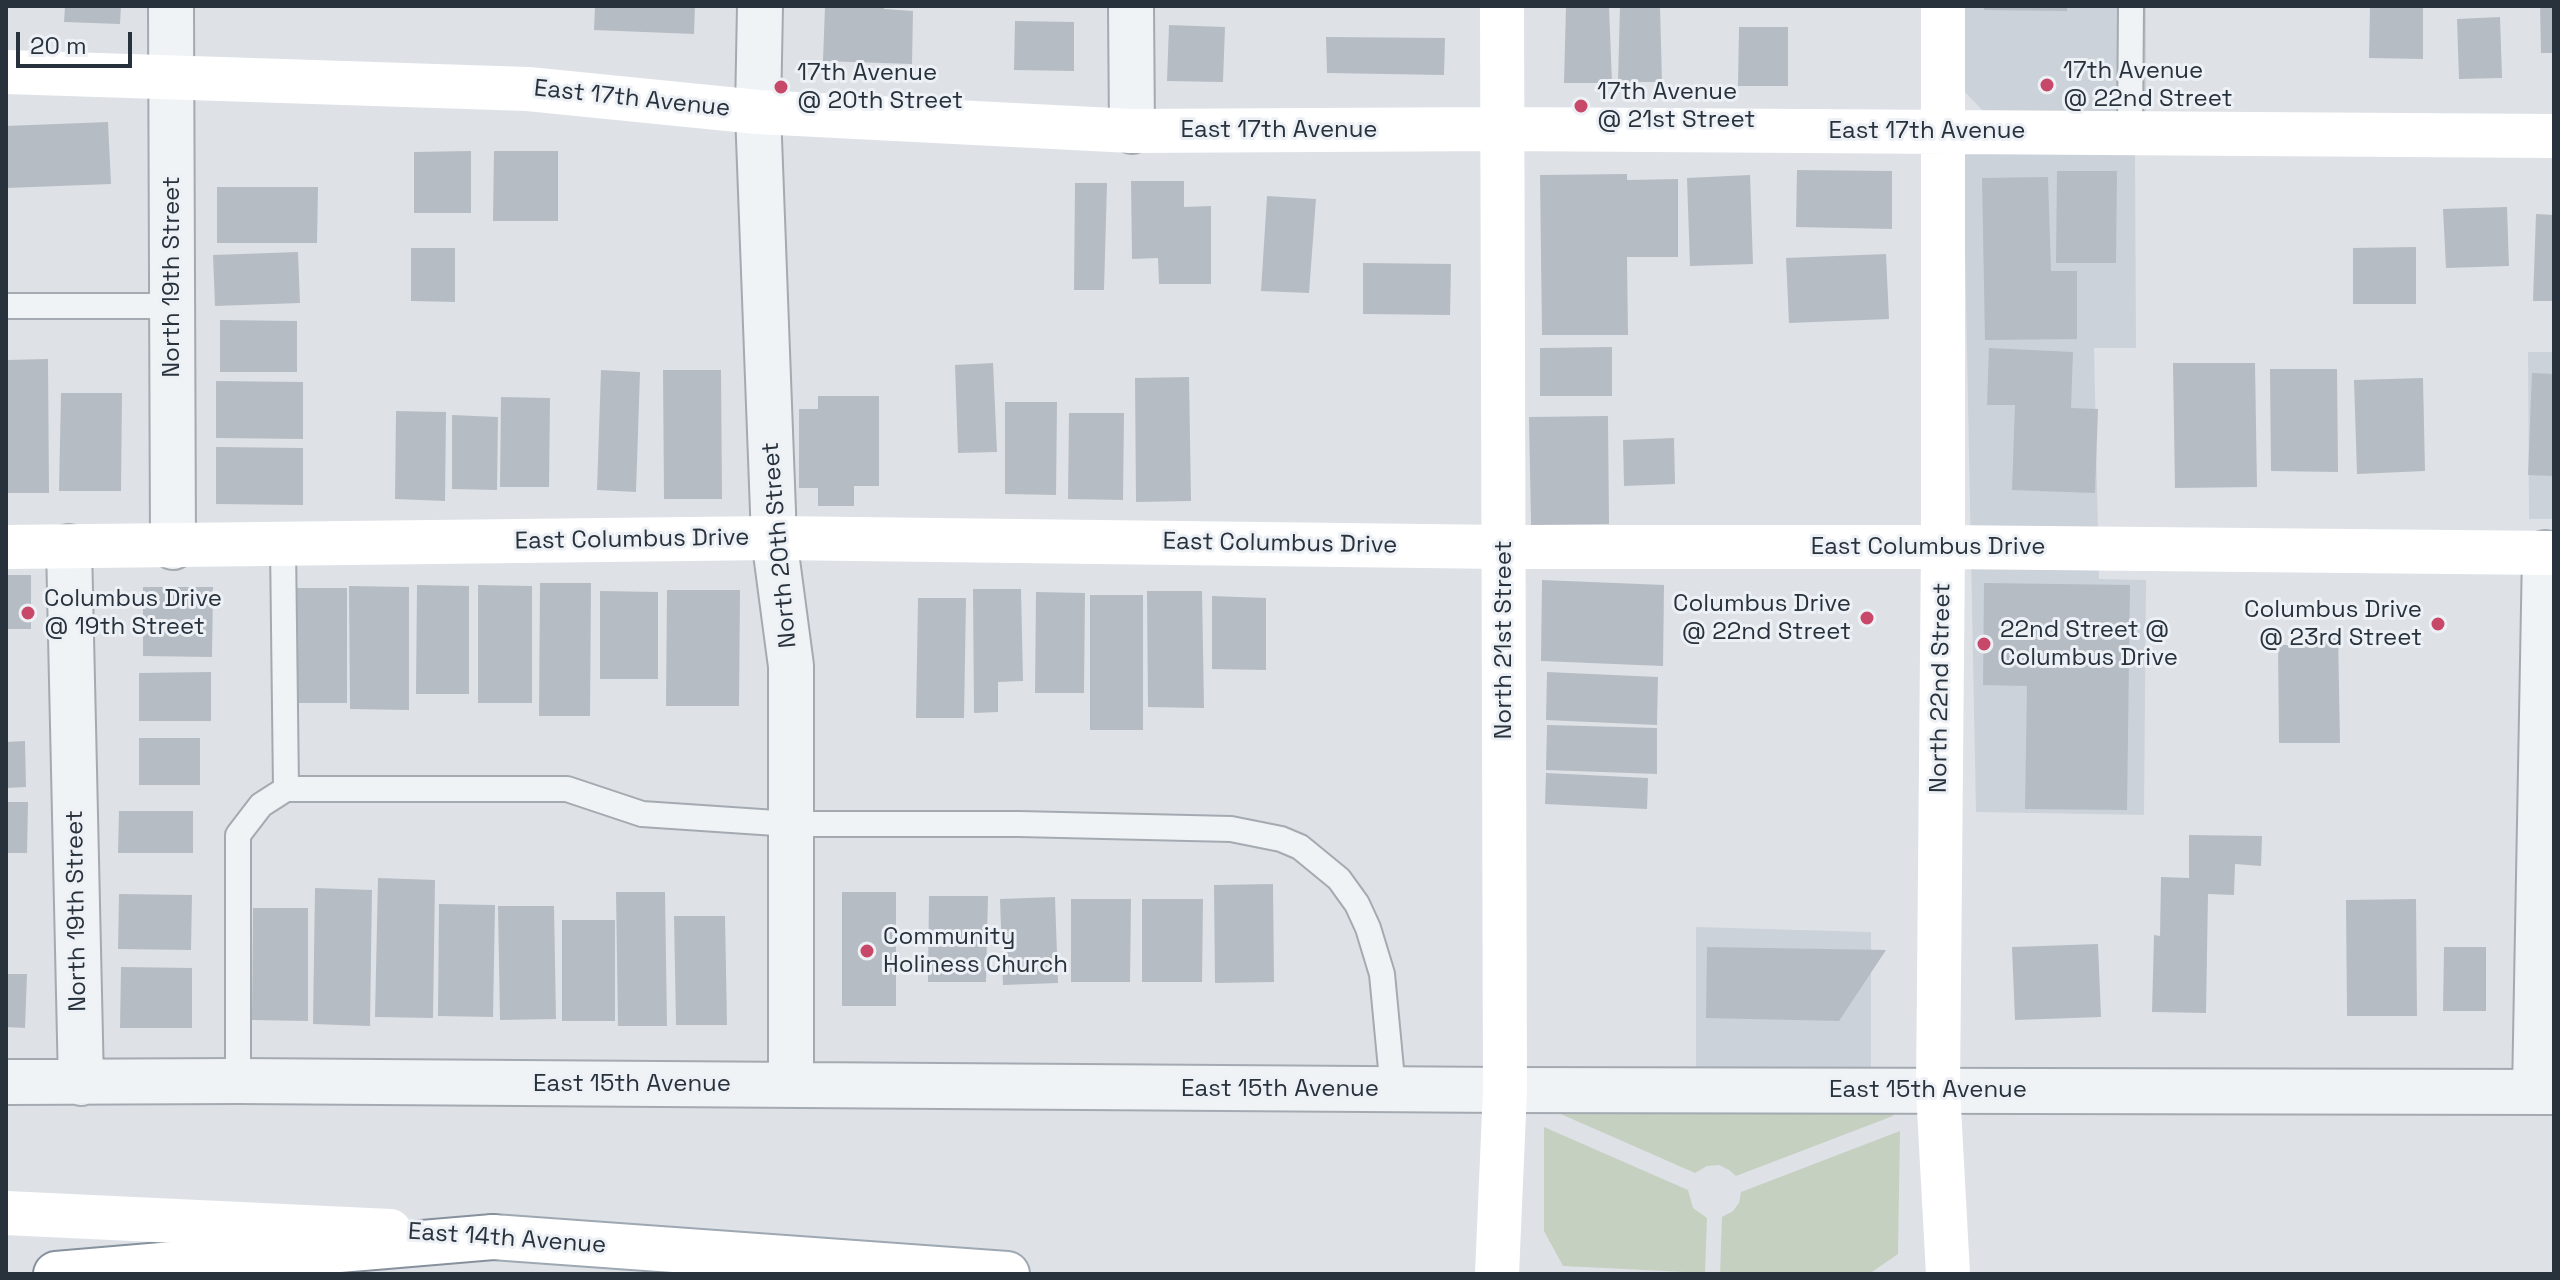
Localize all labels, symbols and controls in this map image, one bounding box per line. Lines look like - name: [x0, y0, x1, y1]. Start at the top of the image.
- scale bar: [20, 16, 136, 66]
- text: 20 m: [30, 30, 87, 61]
- place label: 17th Avenue @ 22nd Street: [2063, 57, 2232, 113]
- place label: 17th Avenue @ 20th Street: [797, 59, 963, 115]
- street label: East 17th Avenue: [533, 74, 731, 124]
- marker: 17th Avenue @ 22nd Street: [2038, 76, 2056, 94]
- marker: 17th Avenue @ 20th Street: [772, 78, 790, 96]
- place label: 17th Avenue @ 21st Street: [1597, 78, 1755, 134]
- marker: 17th Avenue @ 21st Street: [1572, 97, 1590, 115]
- street label: East 17th Avenue: [1180, 116, 1378, 144]
- street label: East 17th Avenue: [1828, 117, 2026, 145]
- street label: North 19th Street: [158, 176, 186, 378]
- street label: North 20th Street: [757, 441, 803, 649]
- street label: East Columbus Drive: [514, 524, 750, 556]
- street label: East Columbus Drive: [1162, 528, 1398, 560]
- street label: East Columbus Drive: [1811, 533, 2045, 561]
- street label: North 21st Street: [1490, 540, 1518, 740]
- street label: North 22nd Street: [1925, 583, 1957, 793]
- place label: Columbus Drive @ 19th Street: [44, 585, 222, 641]
- place label: Columbus Drive @ 22nd Street: [1673, 590, 1851, 646]
- place label: Columbus Drive @ 23rd Street: [2244, 596, 2422, 652]
- marker: Columbus Drive @ 19th Street: [19, 604, 37, 622]
- marker: Columbus Drive @ 22nd Street: [1858, 609, 1876, 627]
- marker: Columbus Drive @ 23rd Street: [2429, 615, 2447, 633]
- place label: 22nd Street @ Columbus Drive: [2000, 616, 2178, 672]
- marker: 22nd Street @ Columbus Drive: [1975, 635, 1993, 653]
- street label: North 19th Street: [61, 810, 93, 1012]
- place label: Community Holiness Church: [883, 923, 1068, 979]
- marker: Community Holiness Church: [858, 942, 876, 960]
- street label: East 15th Avenue: [533, 1070, 731, 1098]
- street label: East 15th Avenue: [1181, 1075, 1379, 1103]
- street label: East 15th Avenue: [1829, 1076, 2027, 1104]
- street label: East 14th Avenue: [407, 1218, 607, 1260]

